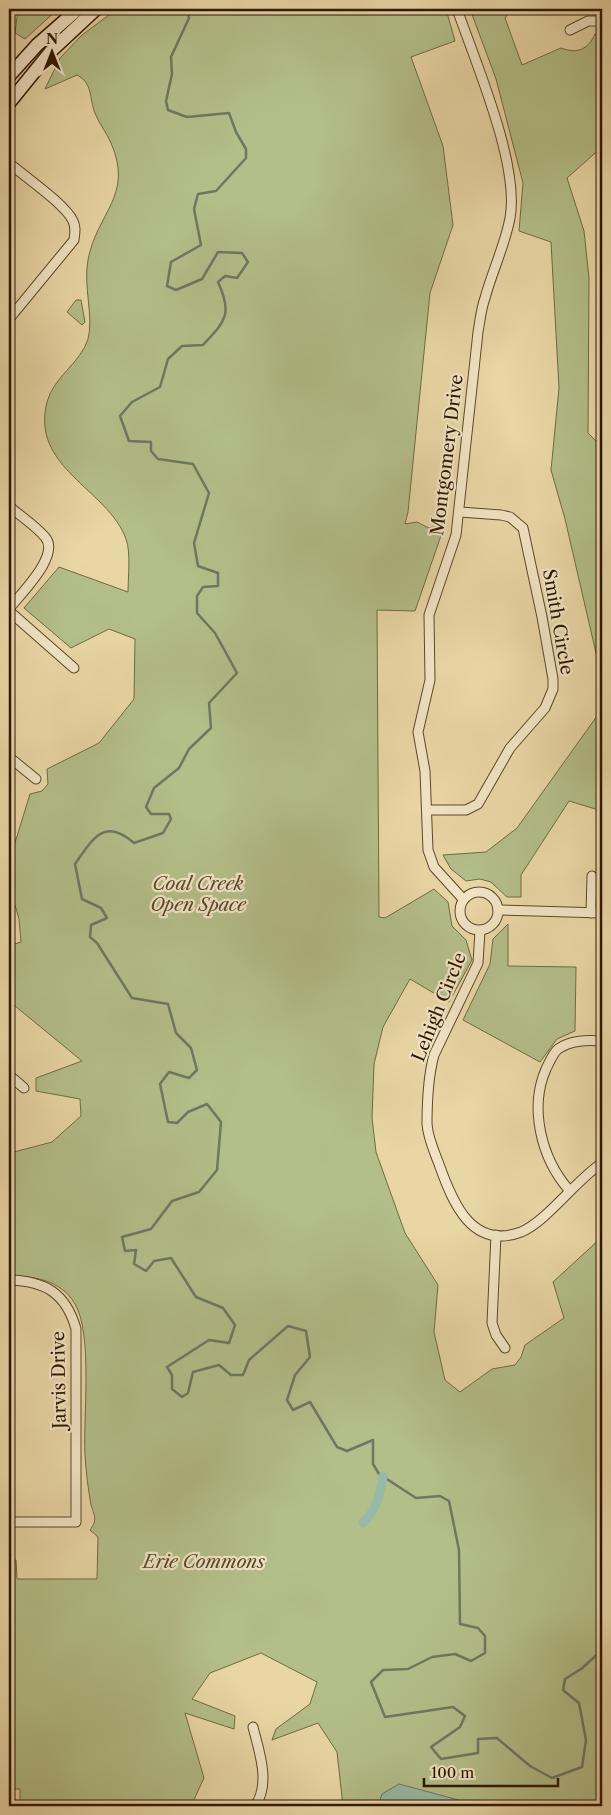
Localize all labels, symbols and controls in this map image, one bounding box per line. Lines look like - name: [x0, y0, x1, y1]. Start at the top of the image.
- north arrow: [28, 28, 78, 78]
- text: N: [46, 30, 58, 48]
- street label: Montgomery Drive: [426, 373, 468, 537]
- street label: Smith Circle: [538, 567, 578, 677]
- park label: Coal Creek Open Space: [150, 873, 247, 916]
- street label: Lehigh Circle: [407, 949, 471, 1065]
- street label: Jarvis Drive: [47, 1331, 71, 1432]
- park label: Erie Commons: [141, 1551, 265, 1573]
- scale bar: [424, 1755, 557, 1787]
- text: 100 m: [431, 1763, 474, 1782]

